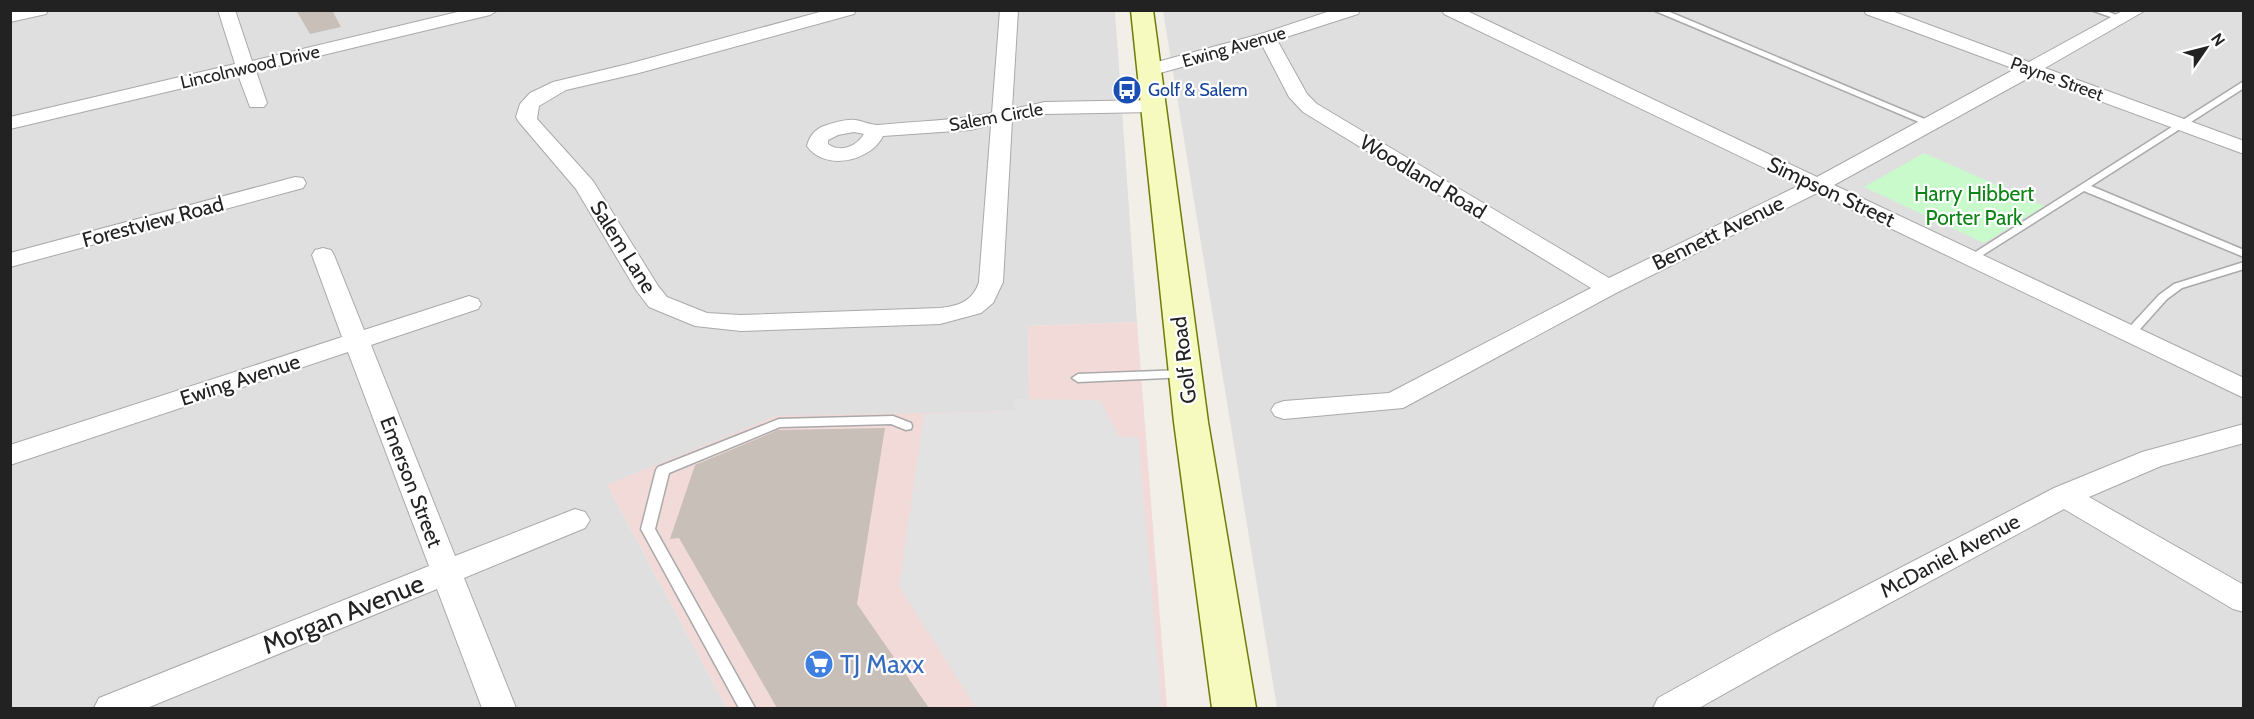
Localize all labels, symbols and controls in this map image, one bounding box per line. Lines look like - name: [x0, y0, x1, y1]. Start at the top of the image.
- north arrow: [2176, 18, 2236, 78]
- street label: Ewing Avenue: [1180, 22, 1288, 72]
- text: N: [2207, 30, 2229, 50]
- street label: Lincolnwood Drive: [178, 40, 322, 94]
- street label: Payne Street: [2008, 52, 2106, 106]
- bus stop icon: Golf & Salem: [1111, 74, 1143, 106]
- place label: Golf & Salem: [1148, 79, 1248, 101]
- street label: Salem Circle: [947, 98, 1045, 136]
- street label: Woodland Road: [1356, 129, 1491, 224]
- street label: Simpson Street: [1764, 151, 1899, 232]
- park label: Harry Hibbert Porter Park: [1914, 181, 2034, 230]
- street label: Bennett Avenue: [1648, 190, 1788, 275]
- street label: Forestview Road: [79, 191, 226, 252]
- street label: Salem Lane: [585, 196, 662, 298]
- street label: Golf Road: [1166, 315, 1201, 405]
- street label: Ewing Avenue: [177, 348, 303, 411]
- street label: Emerson Street: [375, 413, 448, 551]
- street label: McDaniel Avenue: [1876, 508, 2024, 603]
- street label: Morgan Avenue: [258, 567, 428, 661]
- supermarket icon: TJ Maxx: [803, 648, 835, 680]
- place label: TJ Maxx: [840, 648, 925, 680]

